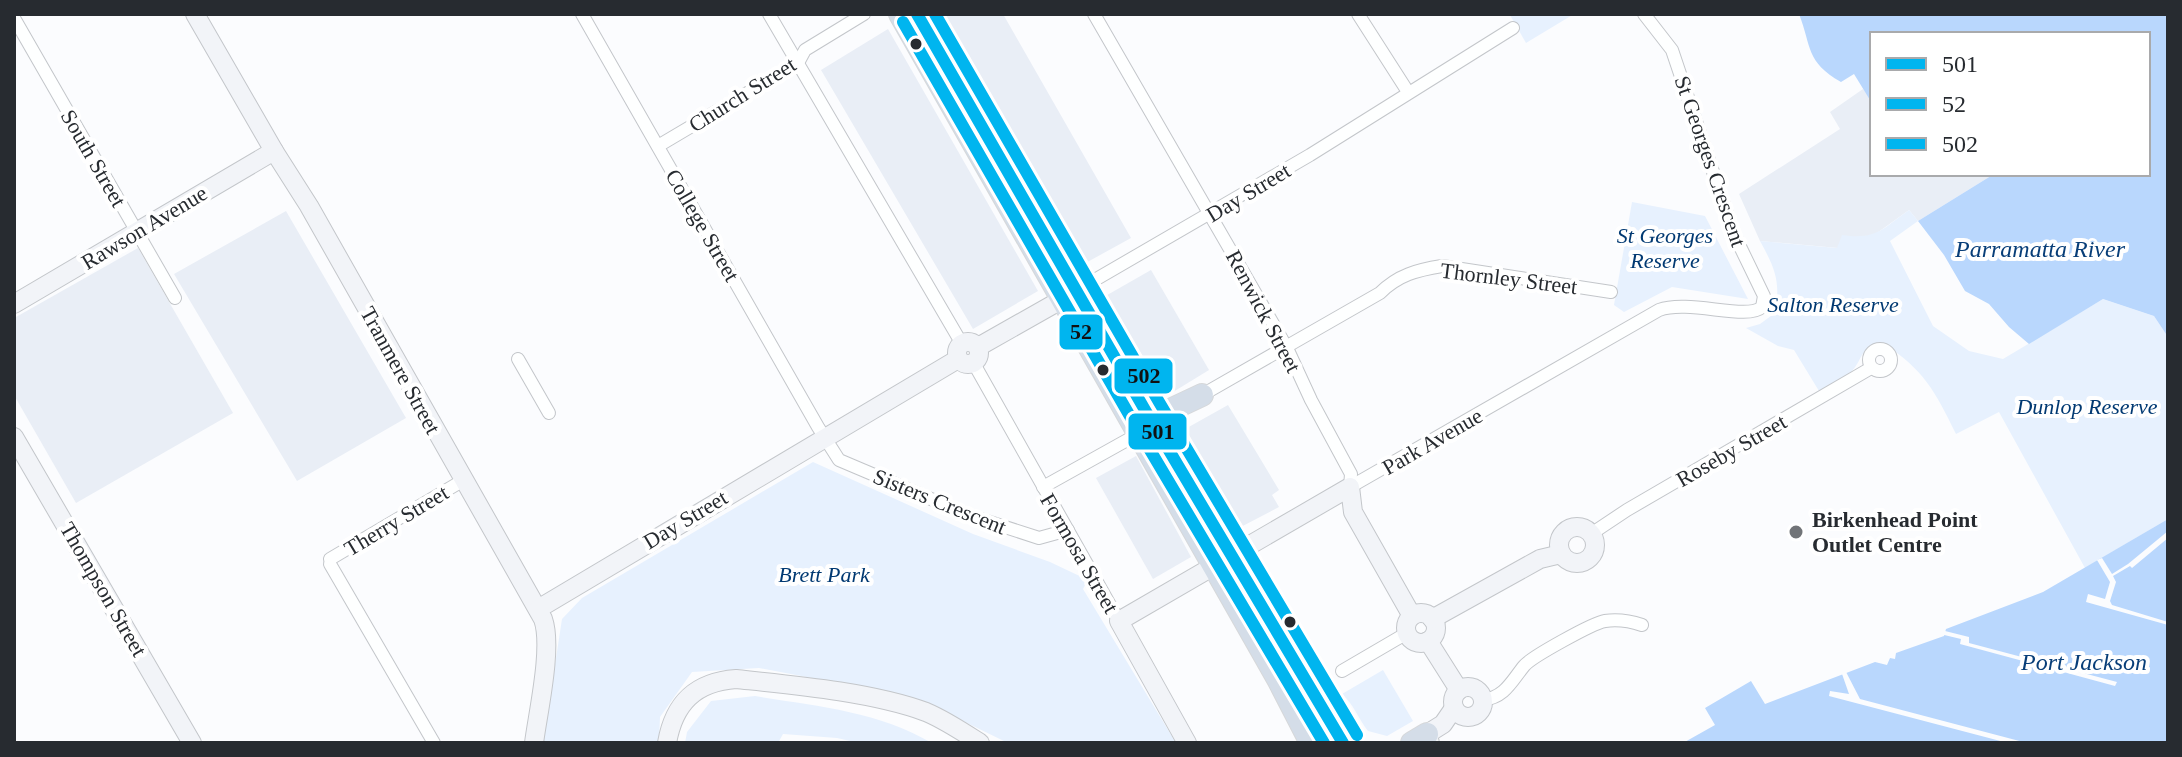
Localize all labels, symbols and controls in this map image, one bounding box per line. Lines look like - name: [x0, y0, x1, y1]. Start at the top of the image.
- legend: [1870, 32, 2150, 176]
- unlabelled marker: [908, 36, 924, 52]
- text: 501: [1942, 51, 1978, 77]
- street label: Church Street: [684, 52, 800, 137]
- street label: St Georges Crescent: [1670, 72, 1752, 250]
- text: 52: [1942, 91, 1966, 117]
- street label: South Street: [56, 105, 131, 211]
- text: 502: [1942, 131, 1978, 157]
- street label: Day Street: [1202, 158, 1295, 227]
- street label: College Street: [660, 165, 745, 286]
- street label: Rawson Avenue: [77, 180, 212, 275]
- park label: St Georges Reserve: [1617, 223, 1713, 273]
- water label: Parramatta River: [1954, 236, 2126, 262]
- street label: Renwick Street: [1221, 246, 1306, 377]
- street label: Thornley Street: [1439, 258, 1579, 299]
- park label: Salton Reserve: [1767, 292, 1899, 317]
- street label: Tranmere Street: [355, 302, 446, 438]
- line badge: 52: [1058, 313, 1104, 351]
- text: 52: [1070, 319, 1092, 344]
- line badge: 502: [1113, 357, 1174, 395]
- unlabelled marker: [1095, 362, 1111, 378]
- text: 502: [1128, 363, 1161, 388]
- park label: Dunlop Reserve: [2015, 394, 2158, 419]
- street label: Park Avenue: [1378, 403, 1487, 480]
- street label: Roseby Street: [1672, 409, 1791, 492]
- line badge: 501: [1127, 412, 1188, 451]
- text: 501: [1142, 419, 1175, 444]
- street label: Sisters Crescent: [870, 463, 1010, 539]
- street label: Therry Street: [340, 480, 453, 561]
- street label: Day Street: [639, 485, 732, 554]
- street label: Formosa Street: [1035, 489, 1124, 617]
- place label: Birkenhead Point Outlet Centre: [1812, 507, 1978, 557]
- street label: Thompson Street: [55, 518, 152, 661]
- marker: Birkenhead Point Outlet Centre: [1787, 523, 1805, 541]
- park label: Brett Park: [778, 562, 871, 587]
- unlabelled marker: [1282, 614, 1298, 630]
- water label: Port Jackson: [2020, 649, 2147, 675]

